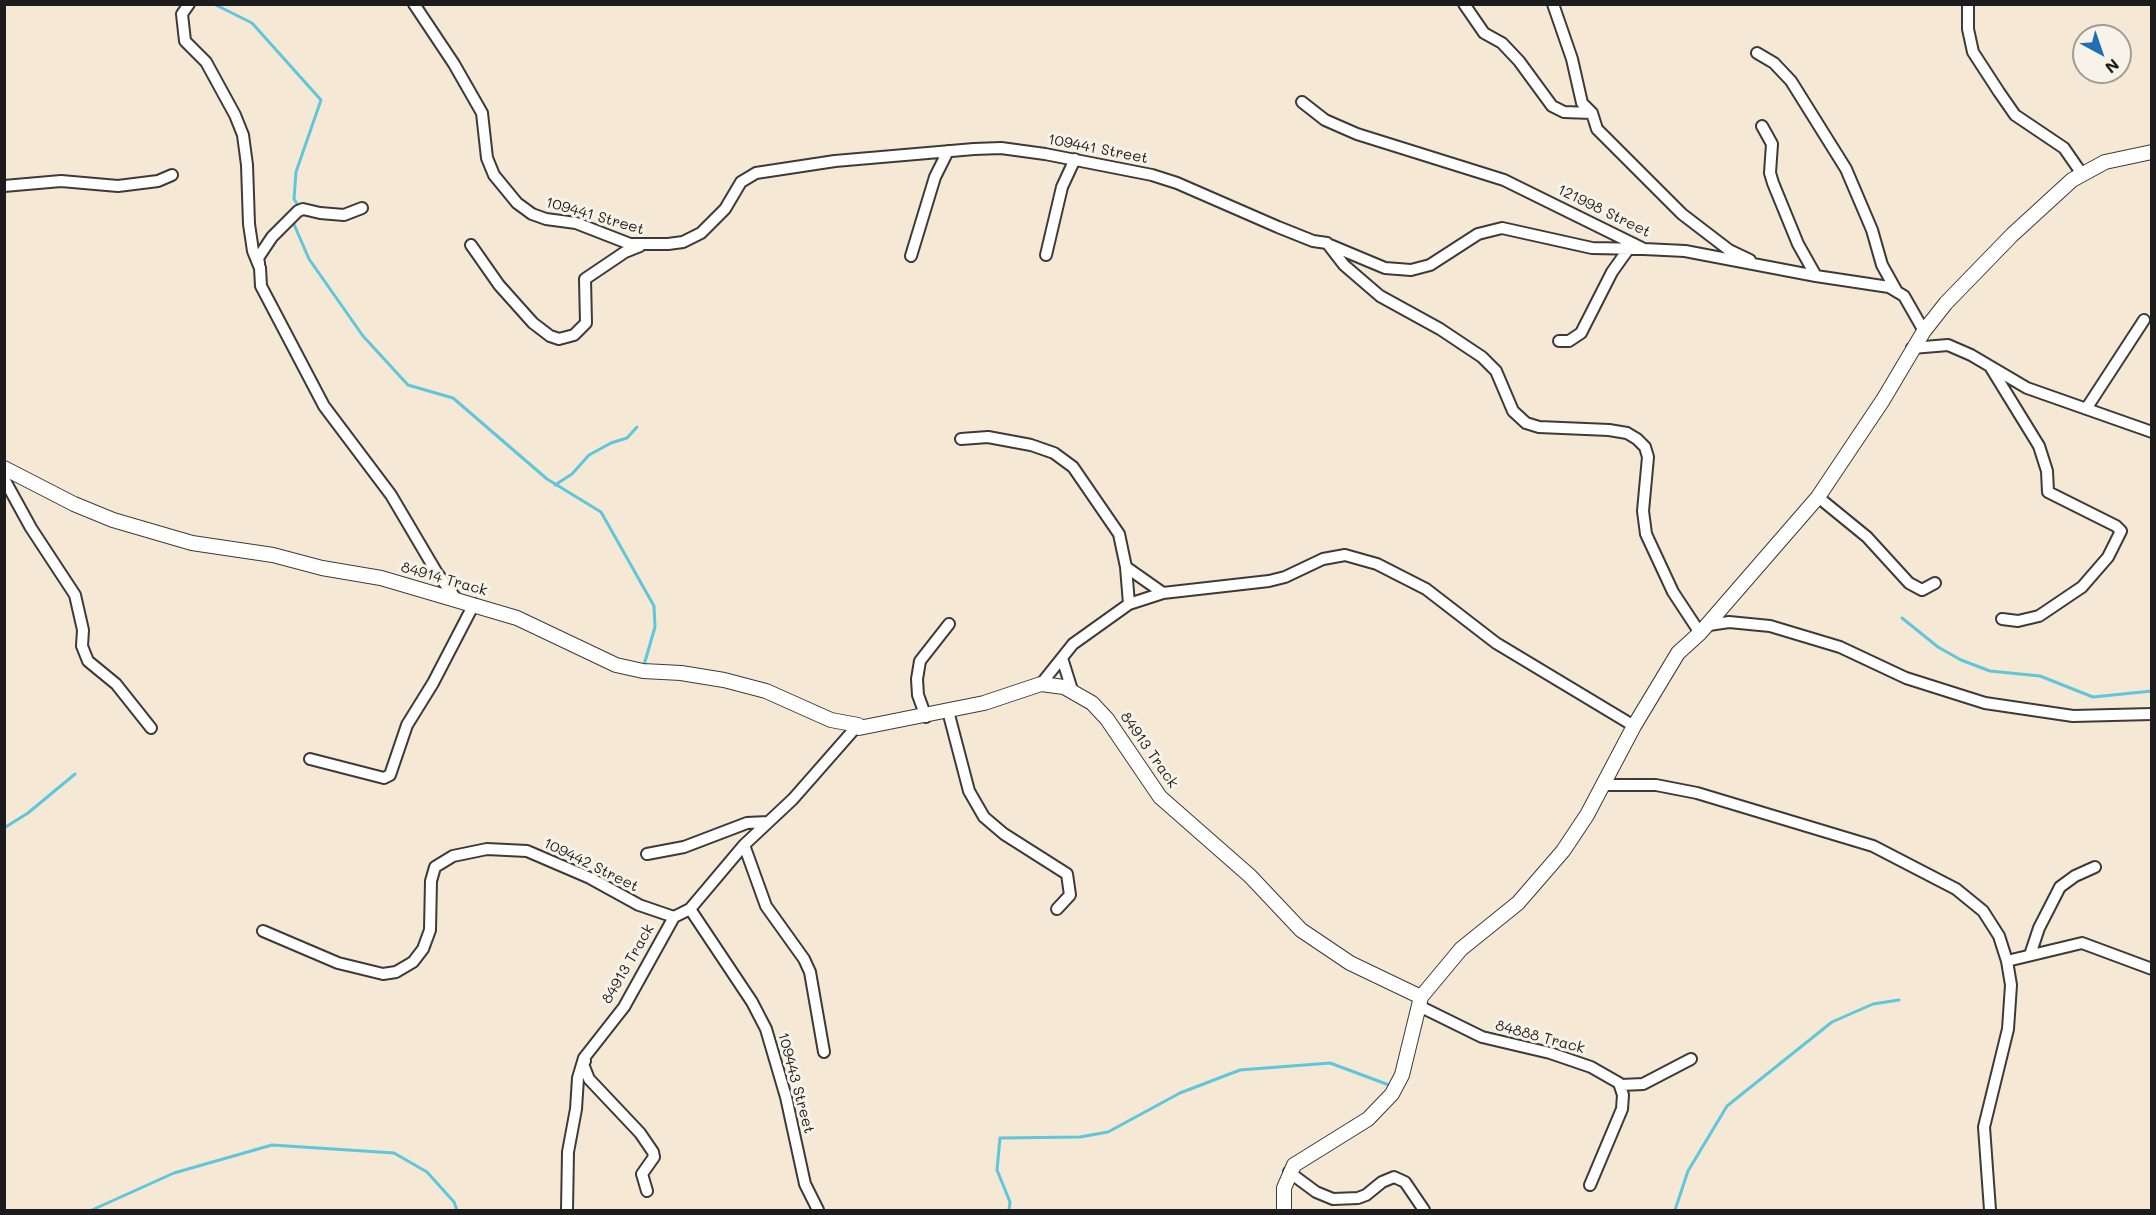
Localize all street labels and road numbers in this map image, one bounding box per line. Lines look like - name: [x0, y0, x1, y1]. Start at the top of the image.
- street label: 109441 Street: [1046, 130, 1150, 168]
- street label: 121998 Street: [1555, 181, 1653, 241]
- street label: 109441 Street: [544, 193, 646, 239]
- street label: 84914 Track: [399, 558, 489, 600]
- street label: 84913 Track: [1116, 708, 1182, 792]
- street label: 109442 Street: [541, 834, 641, 896]
- street label: 84913 Track: [598, 921, 658, 1007]
- street label: 84888 Track: [1493, 1016, 1587, 1058]
- street label: 109443 Street: [774, 1031, 818, 1135]

